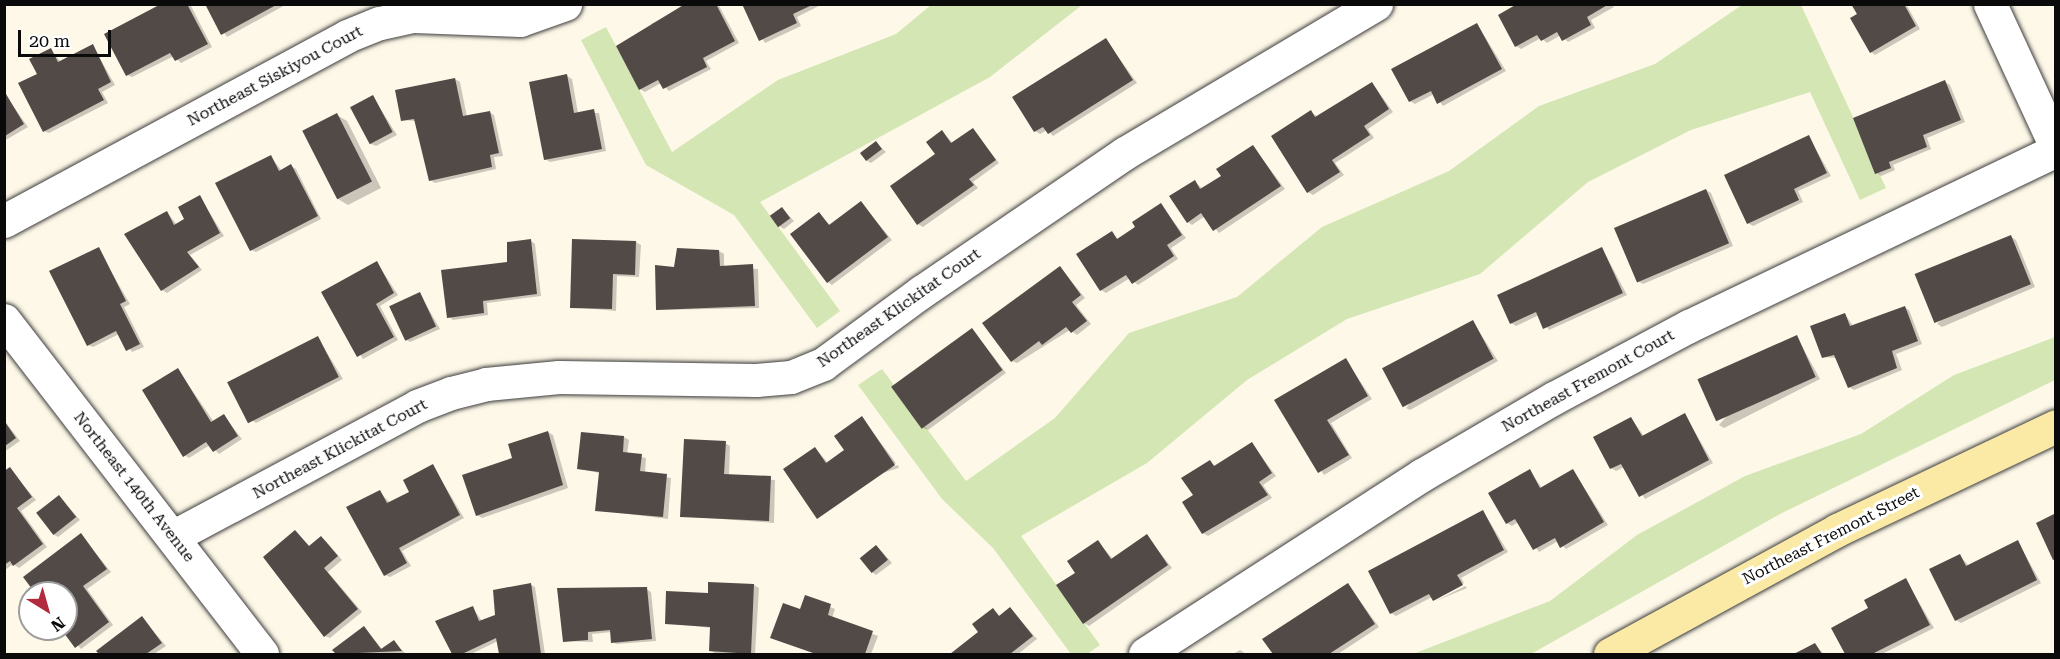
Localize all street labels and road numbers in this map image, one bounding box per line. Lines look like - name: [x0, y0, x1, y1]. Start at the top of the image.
- street label: Northeast Siskiyou Court: [184, 22, 366, 130]
- street label: Northeast Klickitat Court: [814, 244, 984, 372]
- street label: Northeast Fremont Court: [1498, 326, 1678, 436]
- street label: Northeast Klickitat Court: [249, 395, 431, 503]
- street label: Northeast 140th Avenue: [69, 408, 199, 566]
- street label: Northeast Fremont Street: [1739, 483, 1923, 589]

